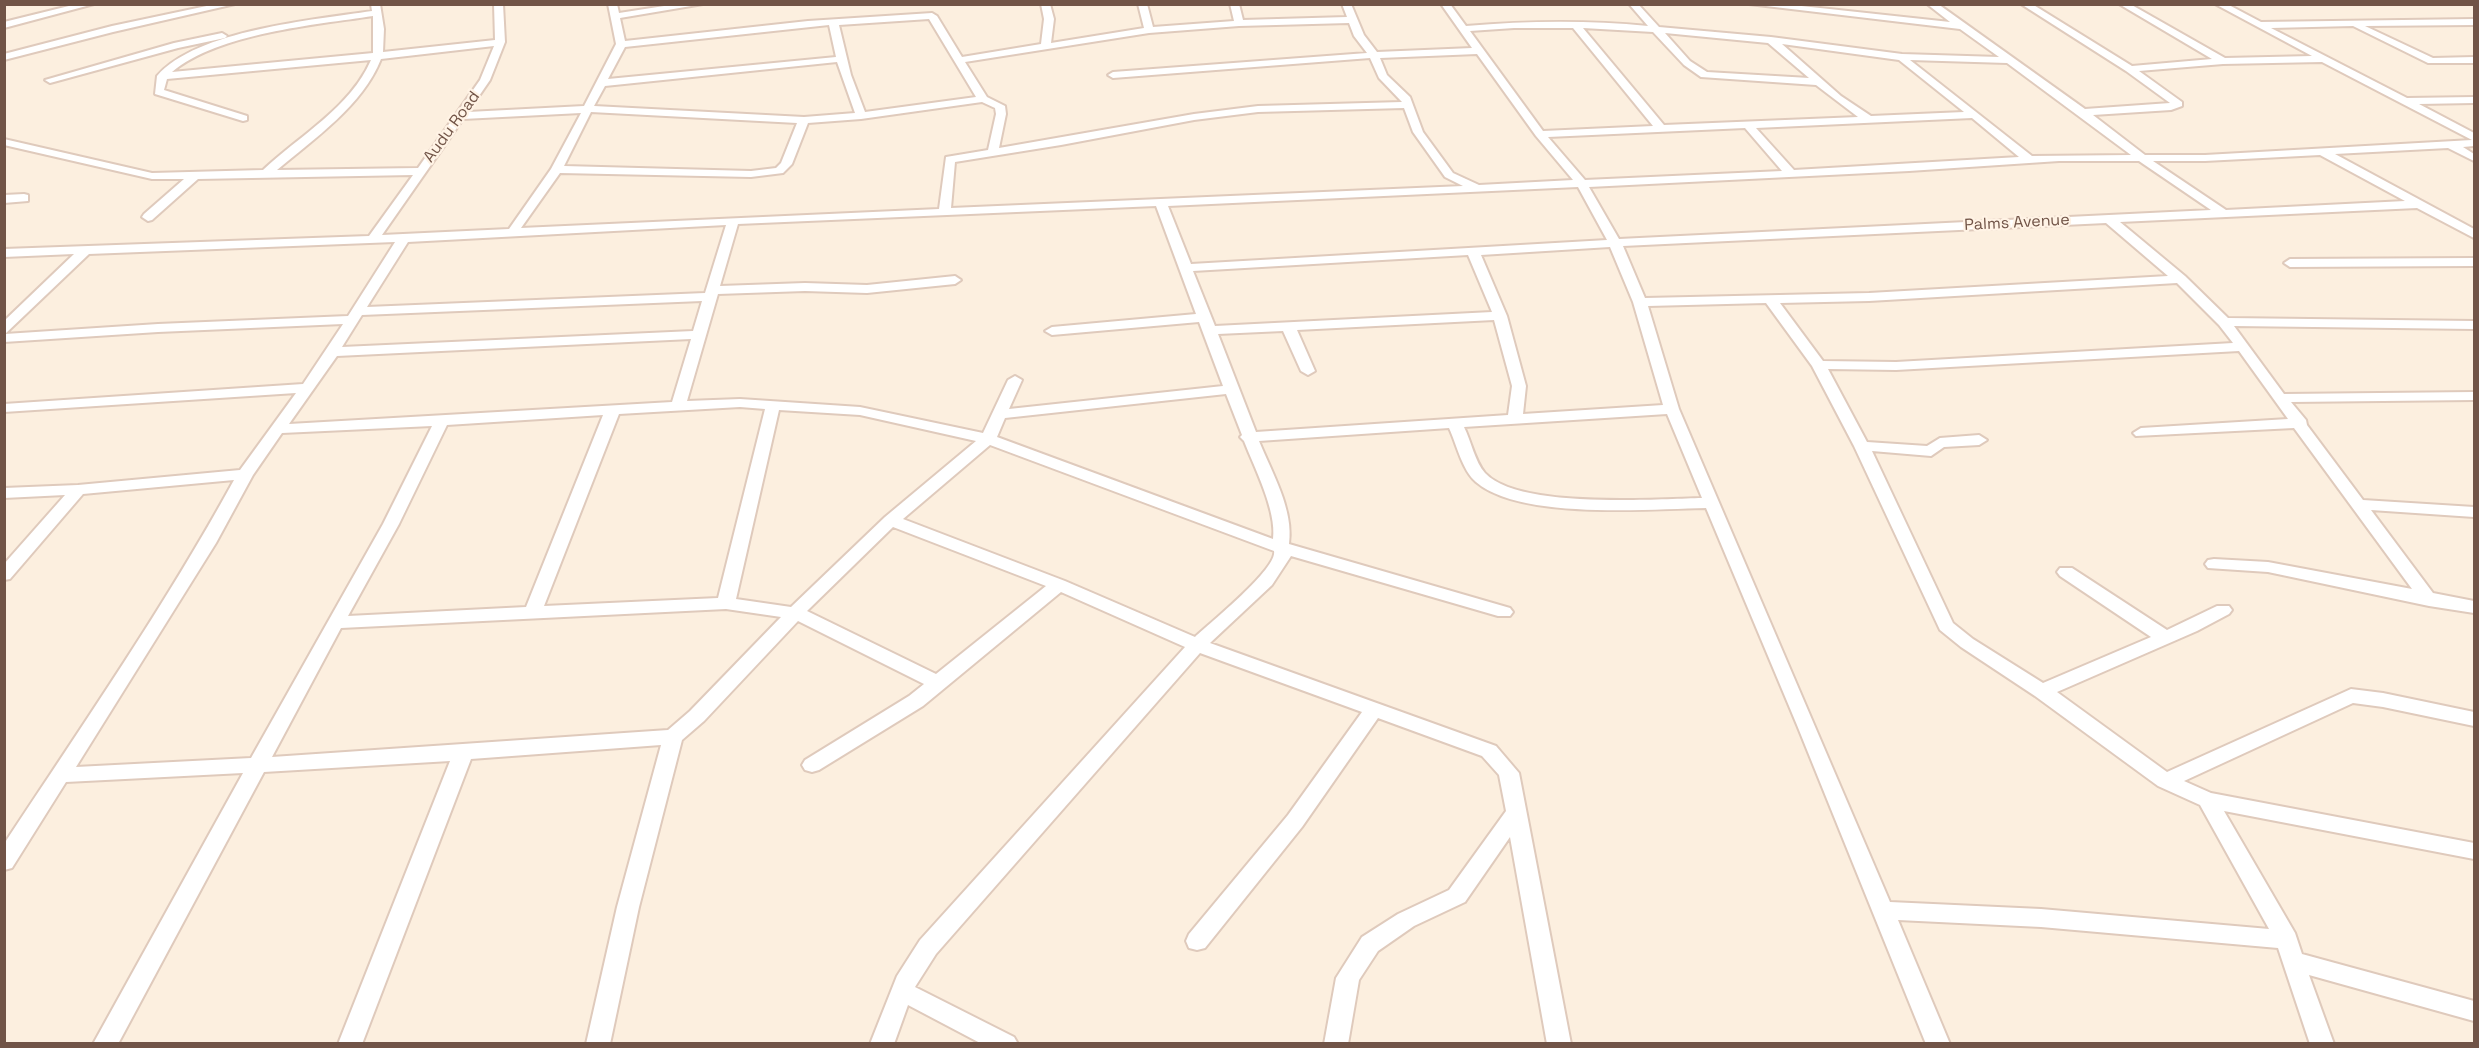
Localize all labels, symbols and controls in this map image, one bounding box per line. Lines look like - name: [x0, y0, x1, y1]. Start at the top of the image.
- street label: Audu Road: [420, 88, 484, 166]
- street label: Palms Avenue: [1964, 211, 2070, 235]

